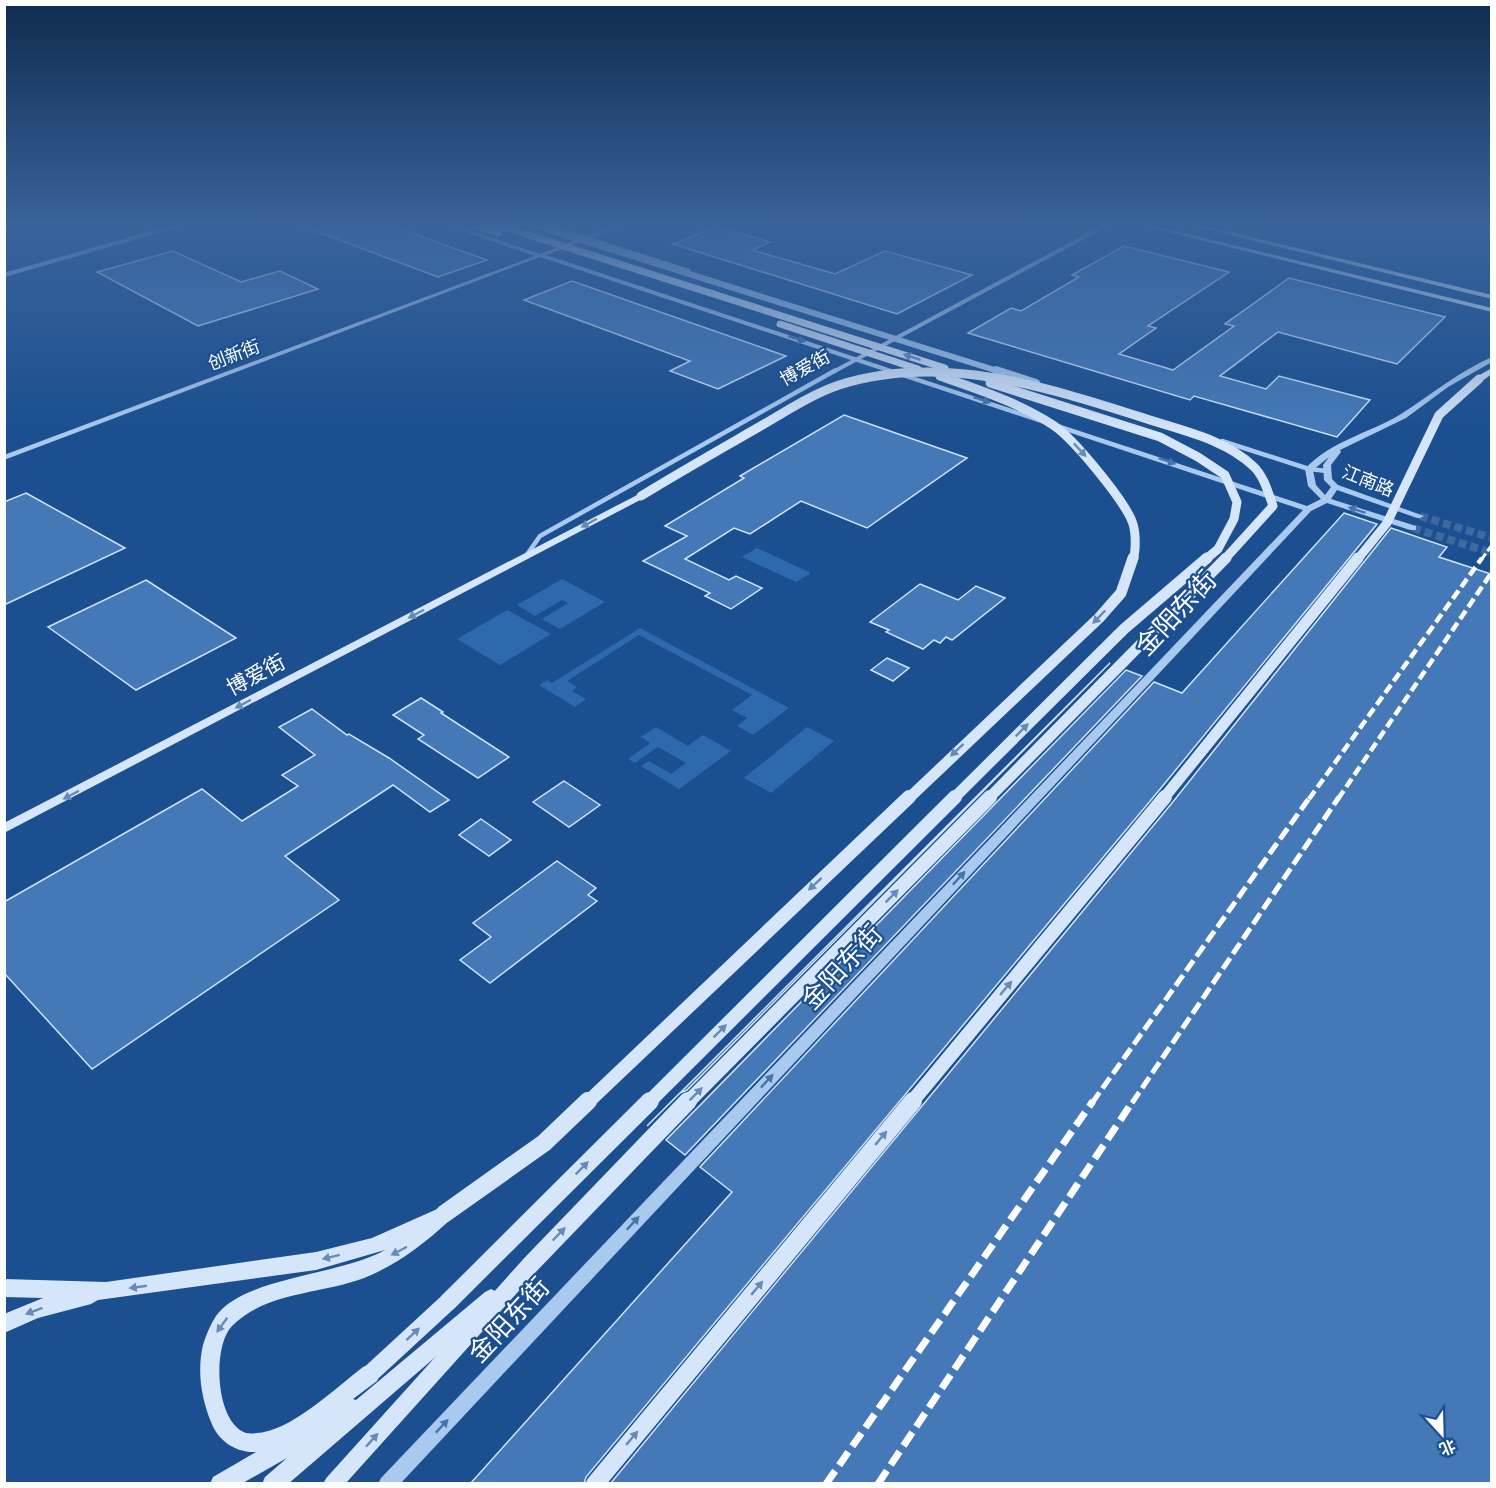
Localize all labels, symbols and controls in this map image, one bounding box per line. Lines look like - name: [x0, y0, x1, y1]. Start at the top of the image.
- street label: 创新街: [205, 335, 263, 375]
- one-way arrow: [788, 335, 806, 345]
- street label: 博爱街: [776, 345, 834, 391]
- one-way arrow: [903, 352, 921, 362]
- one-way arrow: [973, 396, 991, 405]
- one-way arrow: [1073, 443, 1087, 458]
- one-way arrow: [1158, 457, 1176, 467]
- street label: 江南路: [1339, 461, 1397, 501]
- one-way arrow: [1348, 504, 1366, 514]
- one-way arrow: [580, 518, 597, 528]
- street label: 金阳东街: [1130, 565, 1223, 662]
- one-way arrow: [407, 608, 425, 618]
- one-way arrow: [1093, 609, 1107, 623]
- street label: 博爱街: [222, 649, 290, 701]
- one-way arrow: [235, 699, 252, 709]
- one-way arrow: [1015, 723, 1030, 737]
- one-way arrow: [951, 743, 965, 757]
- one-way arrow: [62, 790, 79, 799]
- one-way arrow: [952, 871, 966, 886]
- one-way arrow: [808, 877, 823, 891]
- one-way arrow: [885, 890, 899, 904]
- street label: 金阳东街: [796, 919, 889, 1016]
- one-way arrow: [999, 981, 1012, 996]
- one-way arrow: [713, 1024, 727, 1038]
- one-way arrow: [760, 1074, 773, 1089]
- one-way arrow: [688, 1088, 702, 1102]
- one-way arrow: [875, 1131, 887, 1146]
- one-way arrow: [575, 1162, 589, 1176]
- one-way arrow: [626, 1216, 640, 1230]
- one-way arrow: [552, 1227, 566, 1241]
- one-way arrow: [390, 1246, 407, 1256]
- one-way arrow: [321, 1252, 340, 1262]
- street label: 金阳东街: [463, 1272, 556, 1369]
- one-way arrow: [750, 1281, 763, 1296]
- one-way arrow: [128, 1282, 147, 1291]
- one-way arrow: [25, 1306, 43, 1316]
- one-way arrow: [216, 1317, 228, 1333]
- one-way arrow: [406, 1327, 421, 1341]
- north arrow: [1412, 1404, 1472, 1464]
- one-way arrow: [435, 1418, 449, 1433]
- one-way arrow: [626, 1431, 638, 1446]
- one-way arrow: [365, 1433, 378, 1448]
- text: 北: [1436, 1436, 1458, 1459]

